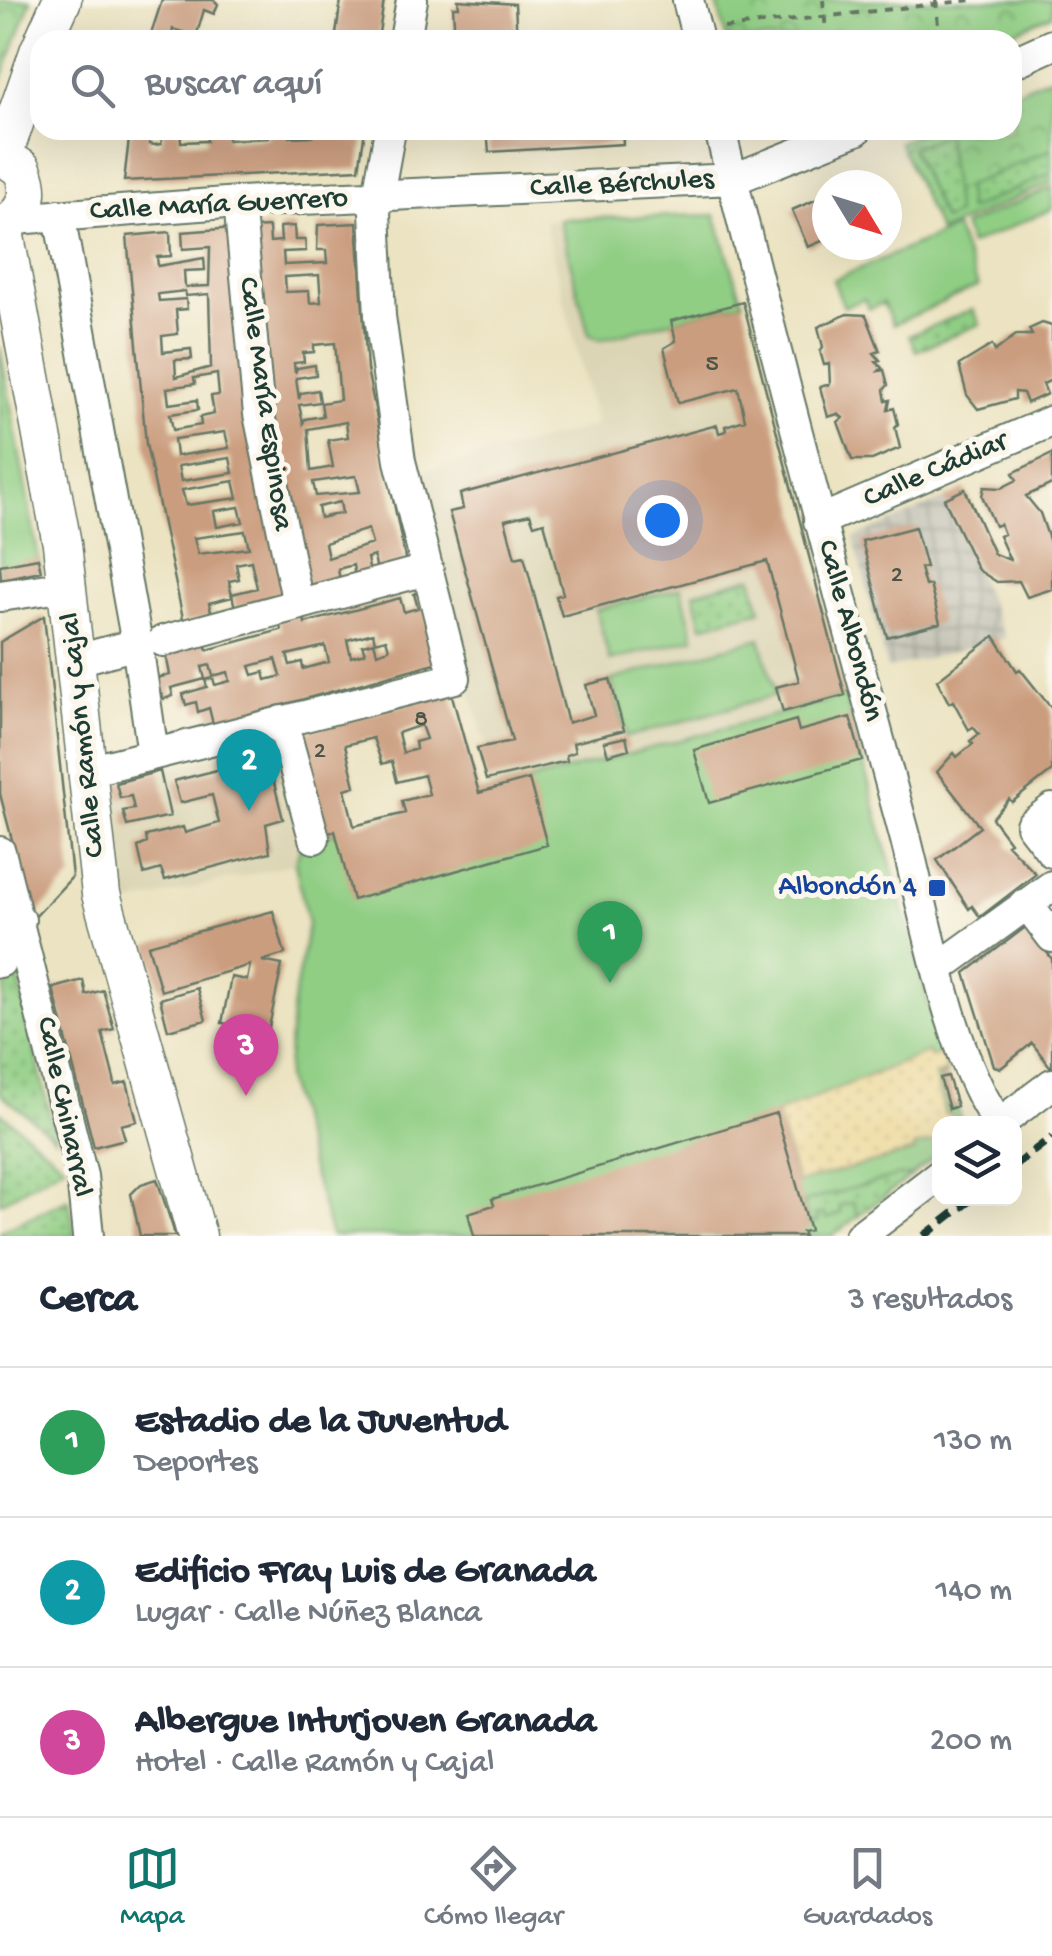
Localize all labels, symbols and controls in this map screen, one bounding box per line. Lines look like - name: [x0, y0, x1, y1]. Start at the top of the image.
- search box: [30, 30, 1022, 140]
- icon: search: [65, 58, 120, 113]
- text: Buscar aquí: [145, 63, 323, 107]
- street label: Calle Bérchules: [529, 163, 716, 207]
- north arrow: [812, 170, 902, 260]
- street label: Calle María Guerrero: [89, 182, 349, 230]
- street label: Calle María Espinosa: [229, 275, 299, 534]
- house number: 5: [705, 351, 719, 380]
- street label: Calle Cádiar: [859, 424, 1015, 517]
- your location: [637, 495, 688, 546]
- street label: Calle Albondón: [808, 537, 890, 725]
- house number: 2: [891, 562, 903, 591]
- street label: Calle Ramón y Cajal: [54, 611, 114, 859]
- house number: 8: [414, 706, 428, 735]
- pin: 2: [216, 728, 282, 811]
- house number: 2: [314, 738, 326, 767]
- place label: Albondón 4: [778, 871, 917, 906]
- marker: Albondón 4: [926, 877, 948, 899]
- pin: 1: [578, 900, 642, 983]
- street label: Calle Chinarral: [27, 1014, 99, 1200]
- pin: 3: [214, 1014, 278, 1096]
- map controls: [932, 1116, 1022, 1206]
- button: layers: [932, 1116, 1022, 1206]
- text: Cerca: [40, 1277, 137, 1326]
- text: 3 resultados: [848, 1282, 1012, 1320]
- text: Estadio de la Juventud: [135, 1401, 506, 1445]
- text: 1: [66, 1423, 79, 1461]
- text: 130 m: [934, 1423, 1012, 1461]
- text: Deportes: [135, 1445, 257, 1483]
- text: Edificio Fray Luis de Granada: [135, 1551, 596, 1595]
- text: 2: [65, 1573, 80, 1611]
- text: 140 m: [935, 1573, 1012, 1611]
- text: Lugar · Calle Núñez Blanca: [135, 1595, 482, 1633]
- text: Albergue Inturjoven Granada: [135, 1701, 596, 1745]
- text: 3: [64, 1723, 81, 1761]
- text: 200 m: [930, 1723, 1012, 1761]
- text: Hotel · Calle Ramón y Cajal: [135, 1745, 494, 1783]
- tab: Mapa: [120, 1841, 184, 1934]
- tab: Cómo llegar: [424, 1841, 563, 1934]
- tab: Guardados: [803, 1841, 932, 1934]

